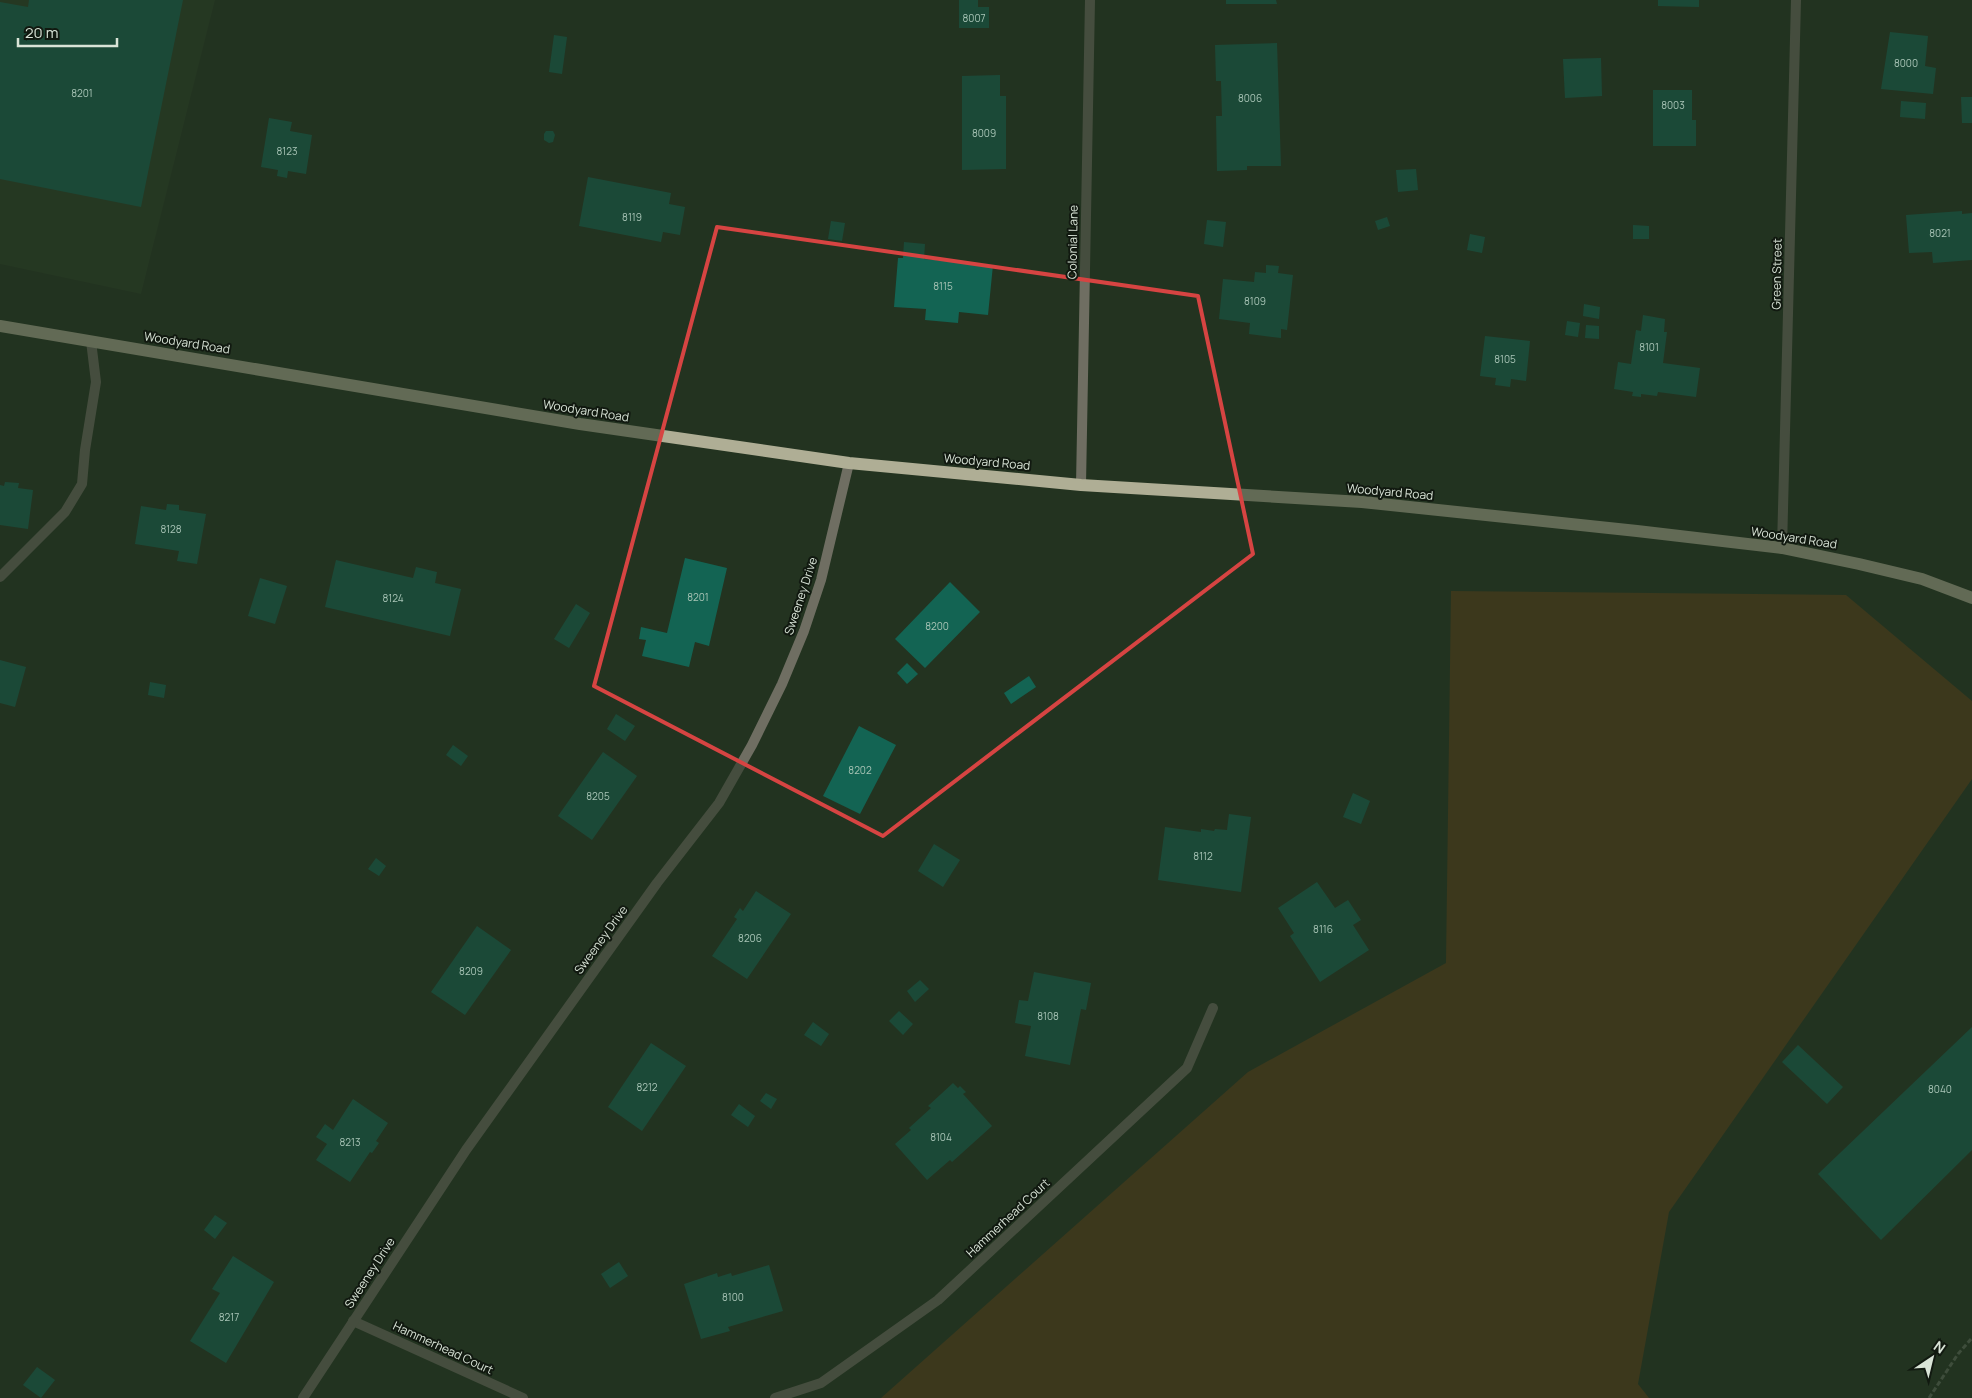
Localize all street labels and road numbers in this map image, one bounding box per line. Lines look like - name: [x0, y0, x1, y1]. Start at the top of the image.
- street label: Colonial Lane: [1063, 205, 1082, 279]
- street label: Green Street: [1767, 238, 1786, 310]
- street label: Woodyard Road: [143, 327, 231, 358]
- street label: Woodyard Road: [542, 395, 630, 426]
- street label: Woodyard Road: [943, 449, 1031, 474]
- street label: Woodyard Road: [1346, 479, 1434, 504]
- street label: Woodyard Road: [1750, 522, 1838, 553]
- street label: Sweeney Drive: [780, 555, 821, 637]
- street label: Sweeney Drive: [570, 902, 631, 977]
- street label: Hammerhead Court: [962, 1174, 1053, 1261]
- street label: Sweeney Drive: [340, 1234, 399, 1311]
- street label: Hammerhead Court: [390, 1317, 496, 1378]

